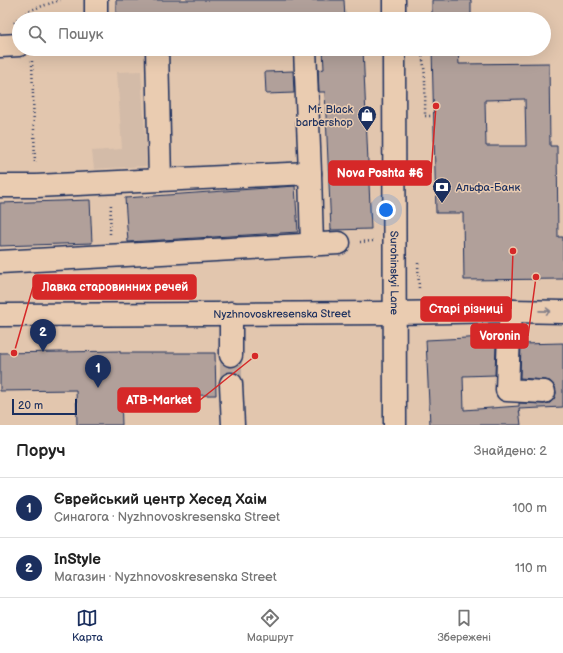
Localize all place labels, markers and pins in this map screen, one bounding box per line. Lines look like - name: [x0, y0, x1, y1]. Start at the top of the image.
- place label: Mr. Black barbershop: [296, 103, 354, 129]
- shop icon: Mr. Black barbershop: [356, 104, 378, 132]
- callout: Nova Poshta #6: [329, 161, 431, 185]
- bank icon: Альфа-Банк: [431, 176, 453, 204]
- place label: Альфа-Банк: [455, 181, 520, 194]
- callout: Лавка старовинних речей: [33, 275, 196, 299]
- callout: Старі різниці: [421, 297, 511, 321]
- pin: 2: [30, 319, 56, 352]
- callout: Voronin: [471, 324, 528, 348]
- pin: 1: [85, 355, 111, 388]
- callout: ATB-Market: [118, 388, 200, 412]

